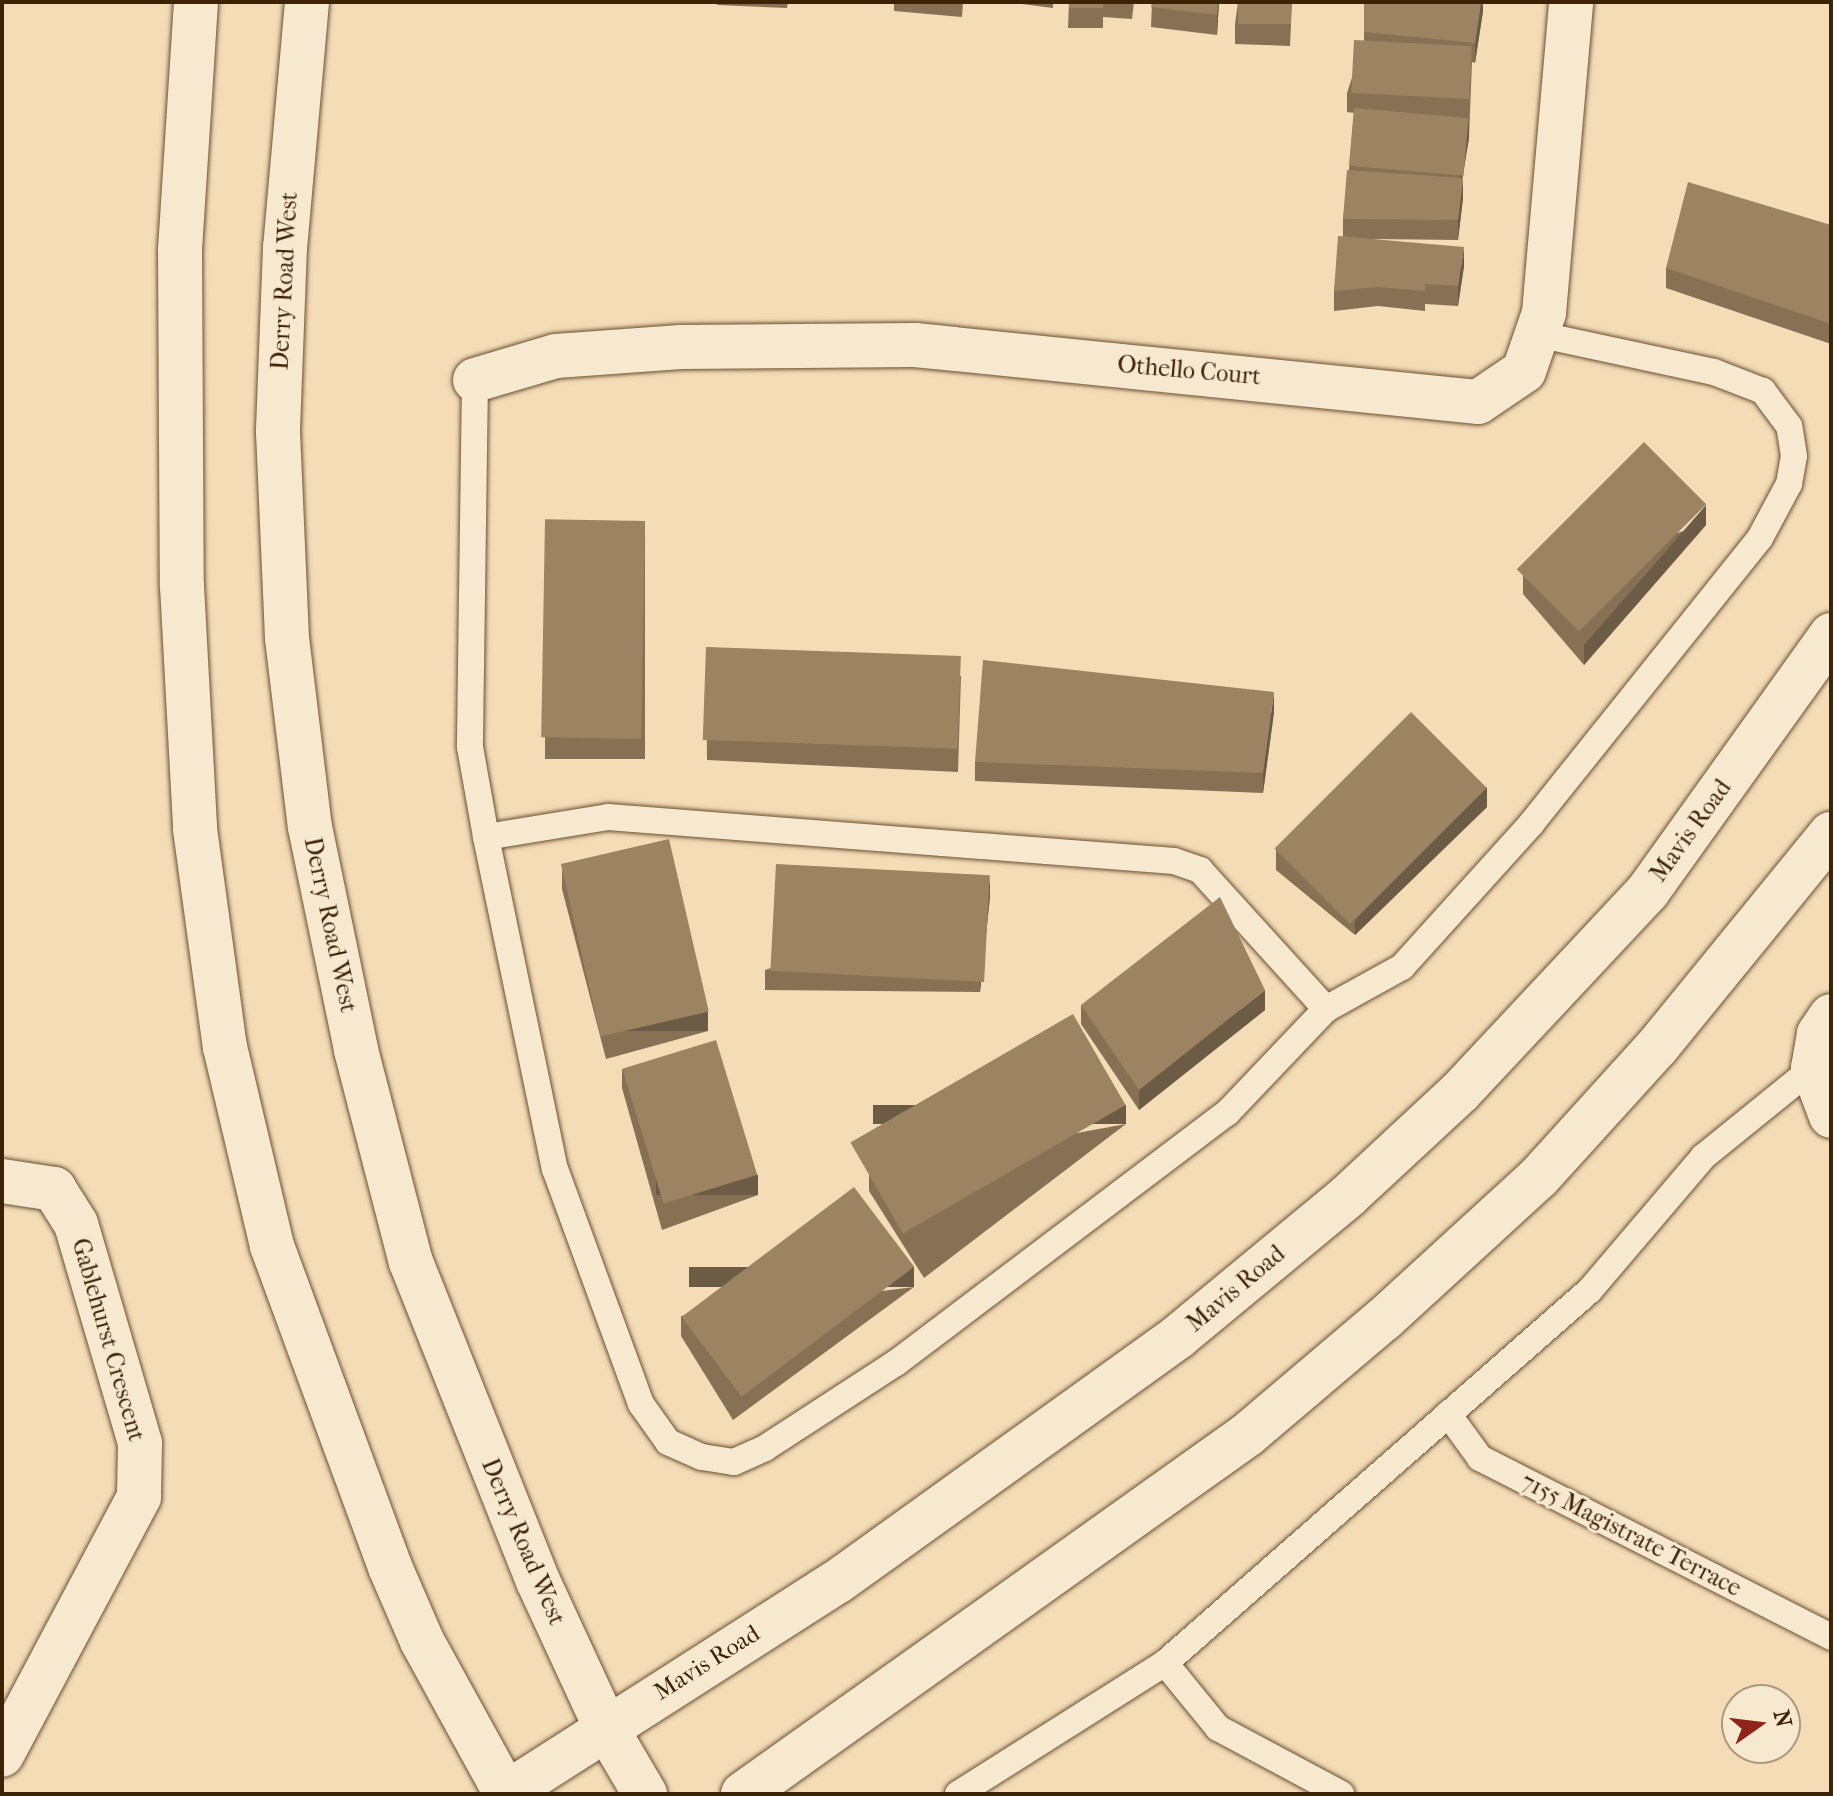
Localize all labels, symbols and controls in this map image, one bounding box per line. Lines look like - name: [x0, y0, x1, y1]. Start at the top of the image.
- street label: Derry Road West: [266, 191, 304, 371]
- street label: Othello Court: [1116, 350, 1262, 392]
- street label: Mavis Road: [1644, 774, 1738, 888]
- street label: Derry Road West: [297, 835, 363, 1015]
- street label: Gablehurst Crescent: [65, 1235, 151, 1445]
- street label: Mavis Road: [1181, 1240, 1291, 1338]
- street label: Derry Road West: [475, 1454, 571, 1630]
- street label: 7155 Magistrate Terrace: [1516, 1467, 1746, 1603]
- street label: Mavis Road: [649, 1619, 765, 1707]
- north arrow: [1721, 1684, 1801, 1764]
- text: N: [1768, 1707, 1797, 1730]

